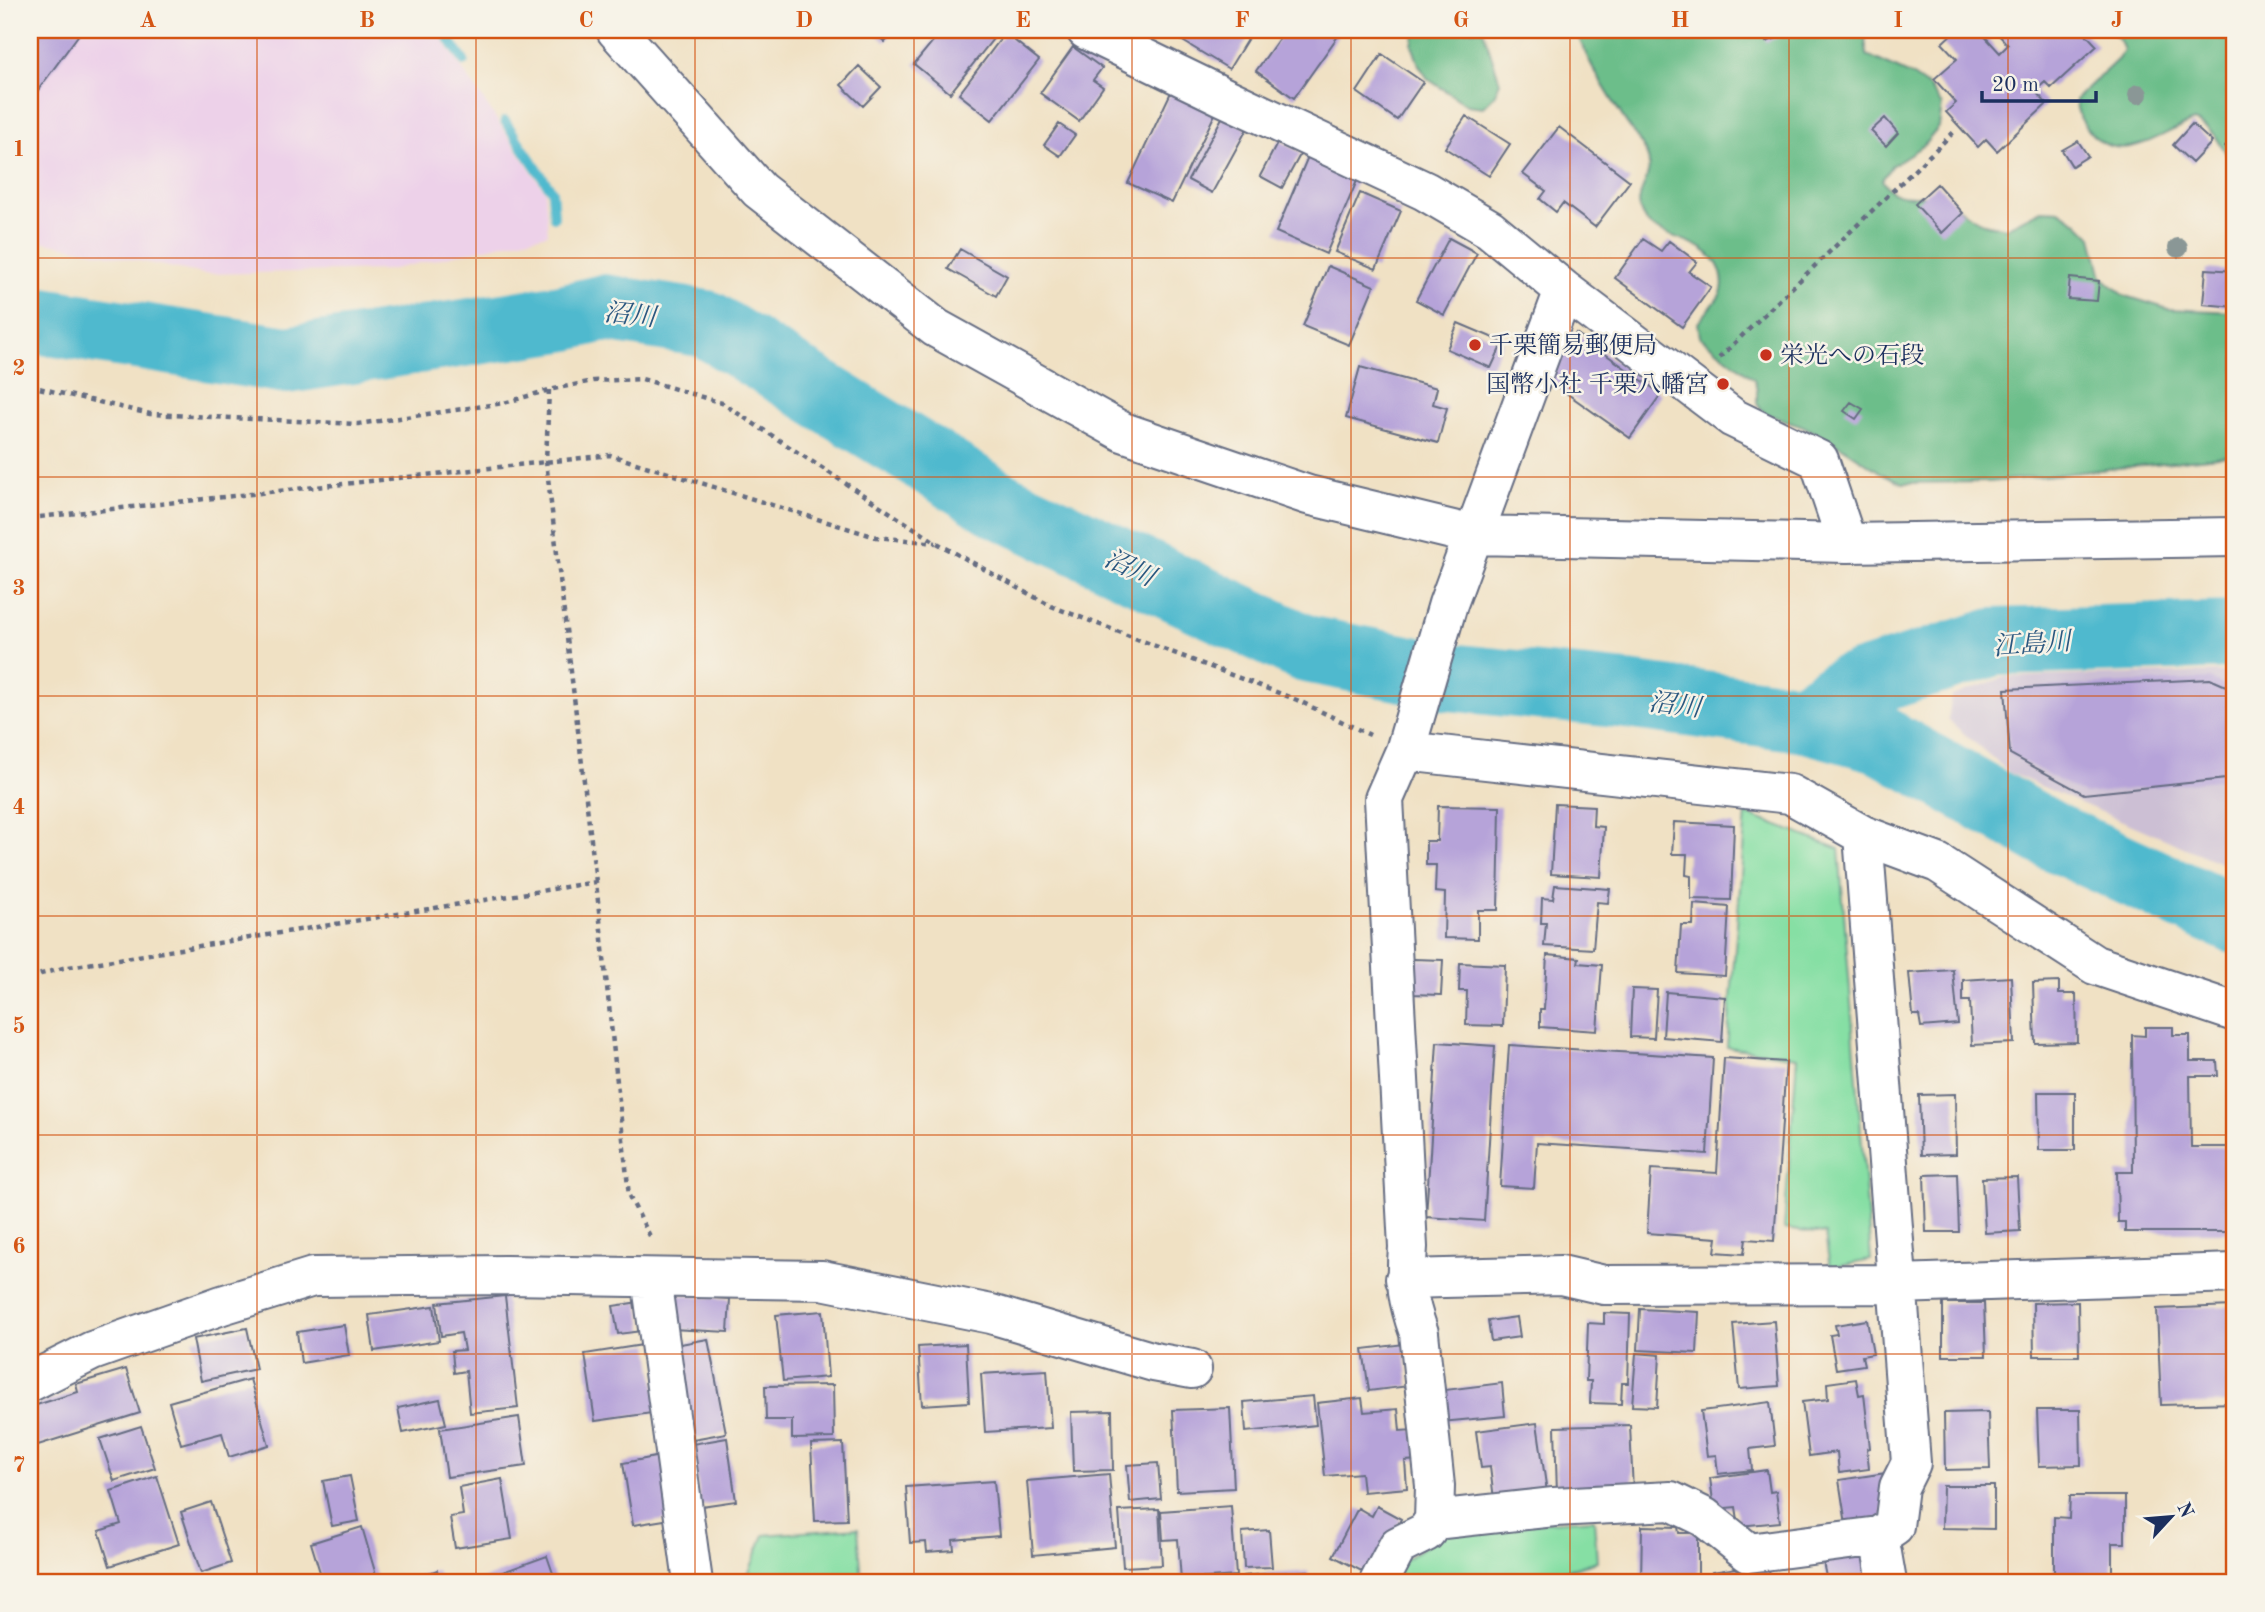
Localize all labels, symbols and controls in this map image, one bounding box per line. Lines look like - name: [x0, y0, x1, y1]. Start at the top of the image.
- text: A: [139, 9, 157, 32]
- text: B: [359, 9, 375, 32]
- text: C: [578, 9, 594, 32]
- text: D: [795, 9, 813, 32]
- text: E: [1015, 9, 1031, 32]
- text: F: [1234, 9, 1250, 32]
- text: G: [1453, 9, 1469, 32]
- text: H: [1671, 9, 1689, 32]
- text: I: [1893, 9, 1903, 32]
- text: J: [2111, 9, 2123, 32]
- scale bar: [1982, 60, 2095, 104]
- text: 20 m: [1992, 75, 2039, 96]
- text: 1: [12, 138, 26, 161]
- water label: 沼川: [603, 298, 660, 332]
- place label: 千栗簡易郵便局: [1489, 332, 1657, 359]
- marker: 千栗簡易郵便局: [1467, 337, 1483, 353]
- place label: 栄光への石段: [1780, 342, 1924, 369]
- marker: 栄光への石段: [1758, 347, 1774, 363]
- text: 2: [12, 357, 26, 380]
- place label: 国幣小社 千栗八幡宮: [1486, 371, 1709, 398]
- marker: 国幣小社 千栗八幡宮: [1715, 376, 1731, 392]
- water label: 沼川: [1100, 544, 1162, 593]
- text: 3: [12, 577, 26, 600]
- water label: 江島川: [1992, 627, 2075, 661]
- water label: 沼川: [1647, 688, 1705, 722]
- text: 4: [12, 796, 26, 819]
- text: 5: [12, 1015, 26, 1038]
- text: 6: [12, 1235, 26, 1258]
- text: 7: [12, 1454, 26, 1477]
- north arrow: [2136, 1482, 2206, 1552]
- text: N: [2172, 1500, 2196, 1522]

